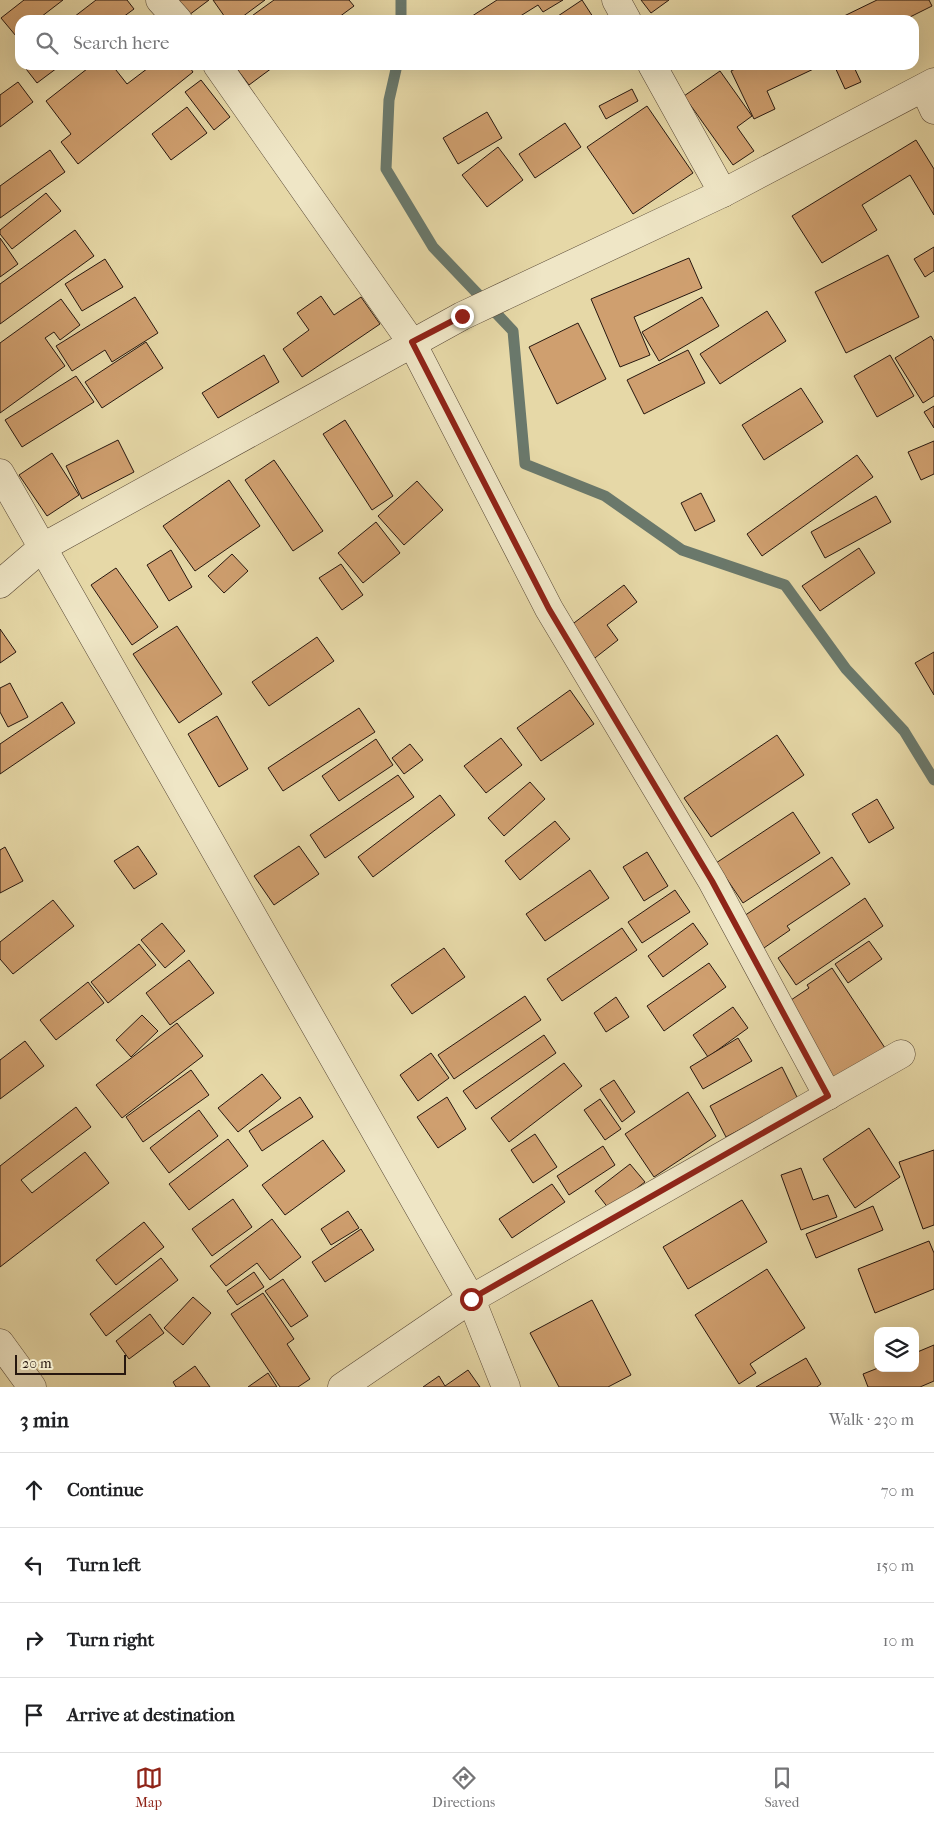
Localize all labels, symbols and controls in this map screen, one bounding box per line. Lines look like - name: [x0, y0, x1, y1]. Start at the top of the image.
- search box: [15, 15, 919, 70]
- icon: search: [33, 29, 61, 57]
- text: Search here: [73, 32, 169, 54]
- route end: [451, 305, 474, 328]
- route start: [460, 1288, 483, 1311]
- map controls: [874, 1327, 919, 1372]
- button: layers: [874, 1327, 919, 1372]
- scale bar: [15, 1352, 126, 1375]
- text: 20 m: [22, 1355, 52, 1372]
- text: 3 min: [20, 1408, 69, 1432]
- text: Walk · 230 m: [829, 1410, 914, 1429]
- icon: ahead: [20, 1476, 48, 1504]
- text: Continue: [67, 1479, 143, 1501]
- text: 70 m: [881, 1481, 914, 1500]
- icon: left: [20, 1551, 48, 1579]
- text: Turn left: [67, 1554, 141, 1576]
- text: 150 m: [876, 1556, 914, 1575]
- icon: right: [20, 1626, 48, 1654]
- text: Turn right: [67, 1629, 154, 1651]
- text: 10 m: [883, 1631, 914, 1650]
- icon: arrive: [20, 1701, 48, 1729]
- text: Arrive at destination: [67, 1704, 235, 1726]
- tab: Map: [135, 1764, 163, 1811]
- tab: Directions: [432, 1764, 495, 1811]
- tab: Saved: [765, 1764, 799, 1811]

